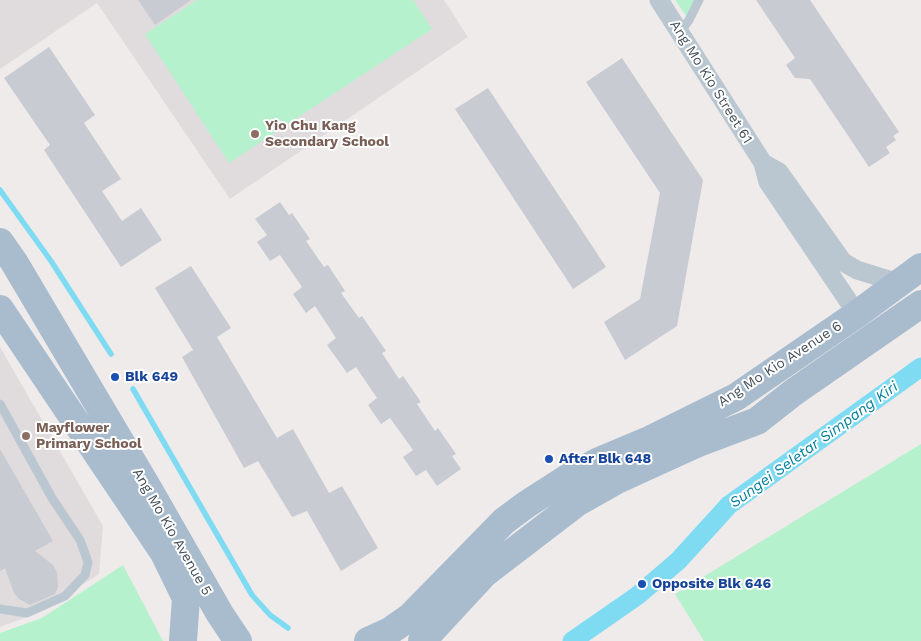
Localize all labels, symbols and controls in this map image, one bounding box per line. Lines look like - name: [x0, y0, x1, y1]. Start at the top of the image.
- street label: Ang Mo Kio Street 61: [666, 17, 756, 147]
- place label: Yio Chu Kang Secondary School: [265, 118, 389, 150]
- marker: Yio Chu Kang Secondary School: [249, 128, 261, 140]
- street label: Ang Mo Kio Avenue 6: [715, 318, 845, 410]
- place label: Blk 649: [125, 369, 178, 385]
- marker: Blk 649: [109, 371, 121, 383]
- water label: Sungei Seletar Simpang Kiri: [726, 378, 902, 512]
- place label: Mayflower Primary School: [36, 420, 142, 452]
- marker: Mayflower Primary School: [20, 430, 32, 442]
- place label: After Blk 648: [559, 451, 651, 467]
- marker: After Blk 648: [543, 453, 555, 465]
- street label: Ang Mo Kio Avenue 5: [129, 466, 215, 598]
- place label: Opposite Blk 646: [652, 576, 771, 592]
- marker: Opposite Blk 646: [636, 578, 648, 590]

